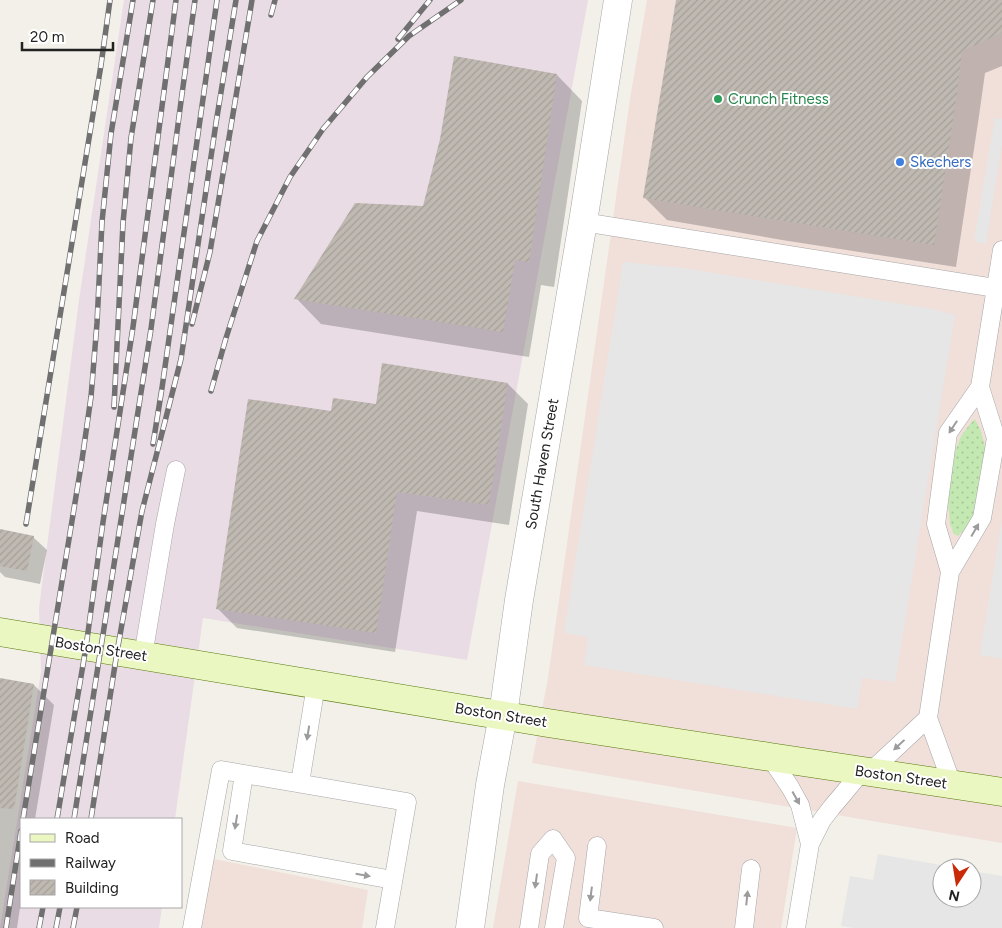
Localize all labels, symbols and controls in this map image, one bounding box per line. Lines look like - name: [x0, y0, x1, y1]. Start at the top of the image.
- scale bar: [22, 20, 114, 52]
- text: 20 m: [30, 28, 64, 46]
- place label: Crunch Fitness: [728, 90, 829, 108]
- marker: Crunch Fitness: [712, 93, 724, 105]
- place label: Skechers: [910, 153, 971, 171]
- marker: Skechers: [894, 156, 906, 168]
- street label: South Haven Street: [522, 397, 562, 531]
- one-way arrow: [948, 421, 957, 434]
- one-way arrow: [971, 522, 979, 537]
- street label: Boston Street: [54, 633, 149, 665]
- street label: Boston Street: [454, 699, 549, 731]
- one-way arrow: [304, 725, 312, 741]
- one-way arrow: [893, 739, 905, 751]
- street label: Boston Street: [854, 762, 949, 792]
- one-way arrow: [792, 791, 800, 805]
- one-way arrow: [232, 815, 240, 831]
- legend: [20, 818, 182, 908]
- text: Road: [65, 829, 100, 847]
- text: Railway: [65, 854, 116, 872]
- north arrow: [932, 858, 982, 908]
- one-way arrow: [355, 871, 371, 879]
- one-way arrow: [532, 873, 540, 889]
- text: Building: [65, 879, 119, 897]
- one-way arrow: [587, 886, 595, 902]
- text: N: [947, 886, 961, 905]
- one-way arrow: [743, 890, 751, 906]

